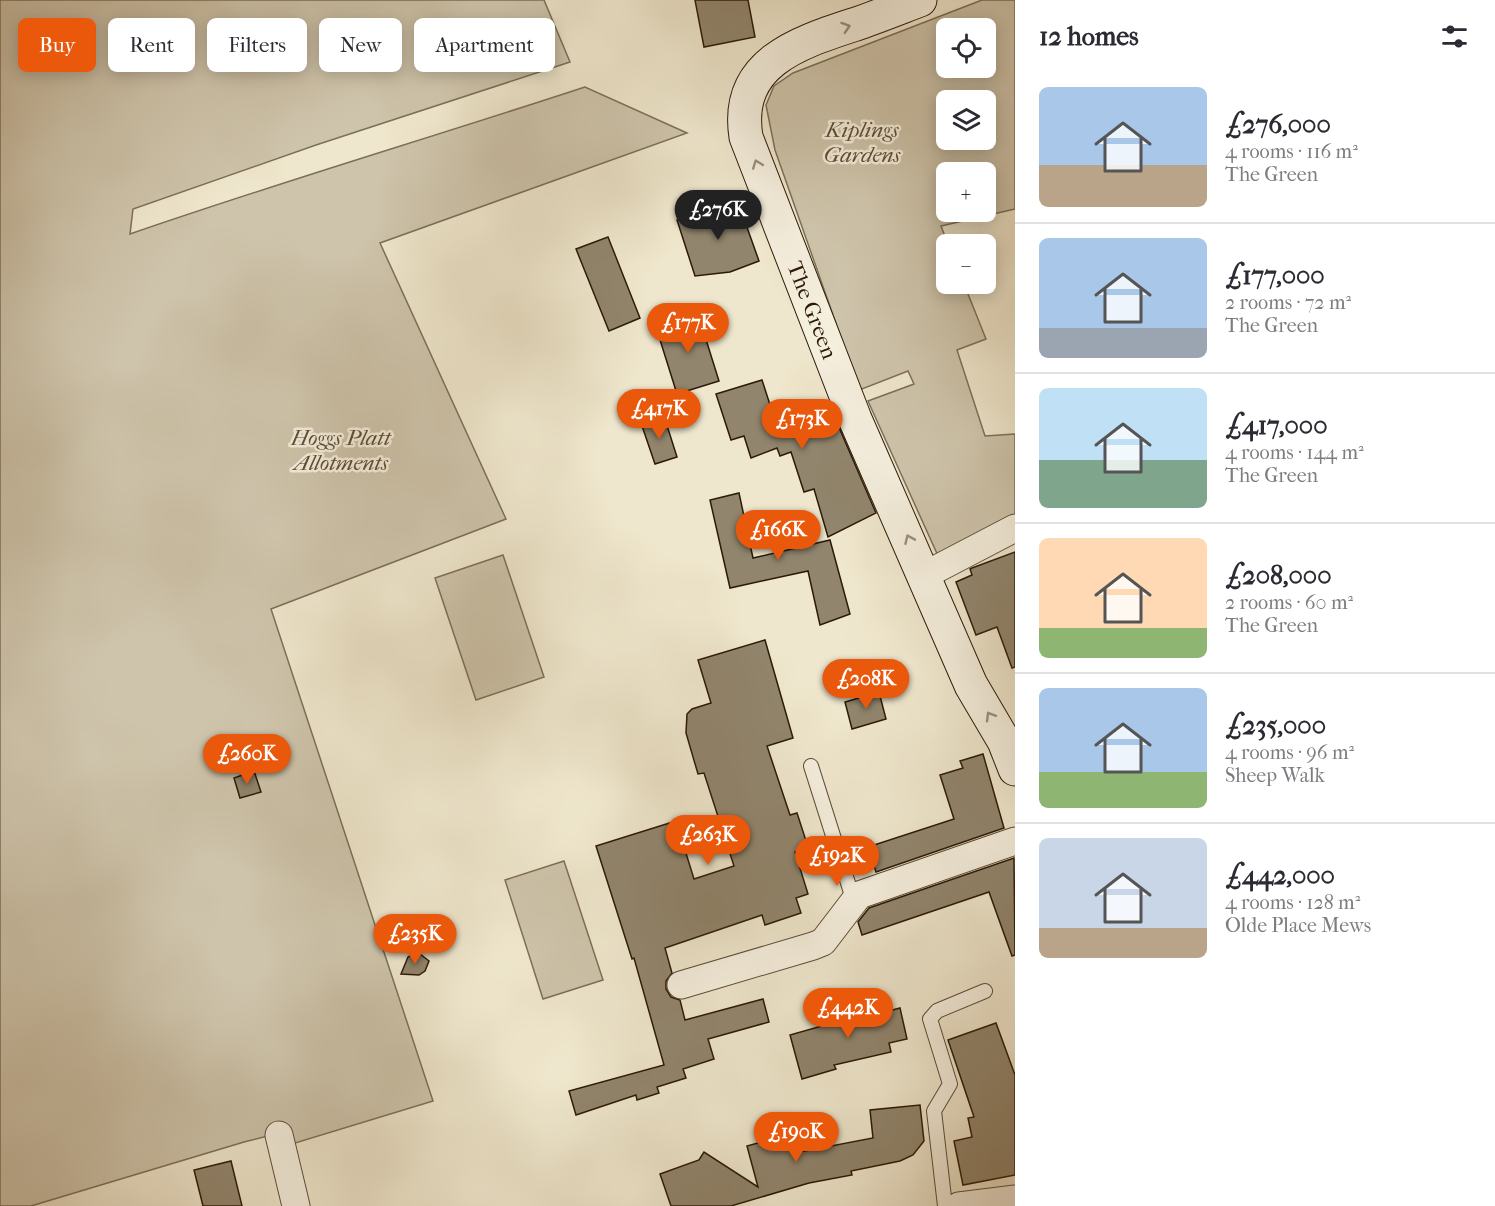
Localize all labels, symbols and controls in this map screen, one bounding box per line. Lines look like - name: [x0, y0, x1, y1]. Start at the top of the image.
- chip: Buy: [18, 18, 96, 72]
- chip: Rent: [108, 18, 195, 72]
- chip: Filters: [207, 18, 307, 72]
- chip: New: [319, 18, 402, 72]
- chip: Apartment: [414, 18, 555, 72]
- map controls: [936, 18, 996, 294]
- button: locate: [936, 18, 996, 78]
- icon: filters: [1438, 20, 1471, 53]
- text: 12 homes: [1039, 21, 1139, 52]
- one-way arrow: [840, 22, 851, 34]
- button: layers: [936, 90, 996, 150]
- text: £276,000: [1225, 109, 1331, 140]
- icon: home: [1087, 111, 1159, 183]
- park label: Kiplings Gardens: [823, 117, 902, 168]
- text: 4 rooms · 116 m²: [1225, 140, 1358, 163]
- one-way arrow: [751, 159, 764, 170]
- button: +: [936, 162, 996, 222]
- text: The Green: [1225, 163, 1318, 186]
- pin: £276K: [676, 190, 760, 241]
- text: £276K: [689, 198, 747, 221]
- button: −: [936, 234, 996, 294]
- street label: The Green: [781, 258, 843, 363]
- text: £177,000: [1225, 260, 1325, 291]
- icon: home: [1087, 262, 1159, 334]
- text: 2 rooms · 72 m²: [1225, 291, 1351, 314]
- pin: £177K: [646, 303, 730, 354]
- text: £177K: [661, 311, 715, 334]
- text: The Green: [1225, 314, 1318, 337]
- pin: £417K: [617, 389, 701, 440]
- text: £417K: [631, 397, 687, 420]
- pin: £173K: [760, 399, 844, 450]
- text: £173K: [776, 407, 828, 430]
- text: £417,000: [1225, 410, 1327, 441]
- icon: home: [1087, 412, 1159, 484]
- park label: Hoggs Platt Allotments: [290, 425, 392, 476]
- text: 4 rooms · 144 m²: [1225, 441, 1364, 464]
- text: The Green: [1225, 464, 1318, 487]
- pin: £166K: [736, 510, 820, 561]
- text: £166K: [750, 518, 806, 541]
- one-way arrow: [904, 535, 916, 546]
- text: £208,000: [1225, 560, 1332, 591]
- icon: home: [1087, 562, 1159, 634]
- text: 2 rooms · 60 m²: [1225, 591, 1353, 614]
- text: The Green: [1225, 614, 1318, 637]
- pin: £208K: [824, 659, 908, 710]
- text: £208K: [836, 667, 896, 690]
- text: £235,000: [1225, 710, 1326, 741]
- one-way arrow: [985, 712, 997, 722]
- icon: home: [1087, 712, 1159, 784]
- pin: £260K: [205, 734, 289, 785]
- text: 4 rooms · 96 m²: [1225, 741, 1354, 764]
- text: £260K: [217, 742, 277, 765]
- text: Sheep Walk: [1225, 764, 1325, 787]
- pin: £263K: [666, 815, 750, 866]
- text: £263K: [679, 823, 737, 846]
- pin: £192K: [795, 836, 879, 887]
- text: £192K: [809, 844, 865, 867]
- text: £442,000: [1225, 860, 1335, 891]
- icon: home: [1087, 862, 1159, 934]
- text: 4 rooms · 128 m²: [1225, 891, 1360, 914]
- pin: £235K: [373, 914, 457, 965]
- text: Olde Place Mews: [1225, 914, 1371, 937]
- text: £235K: [387, 922, 443, 945]
- pin: £442K: [806, 988, 890, 1039]
- text: £442K: [817, 996, 879, 1019]
- pin: £190K: [754, 1112, 838, 1163]
- text: £190K: [768, 1120, 824, 1143]

